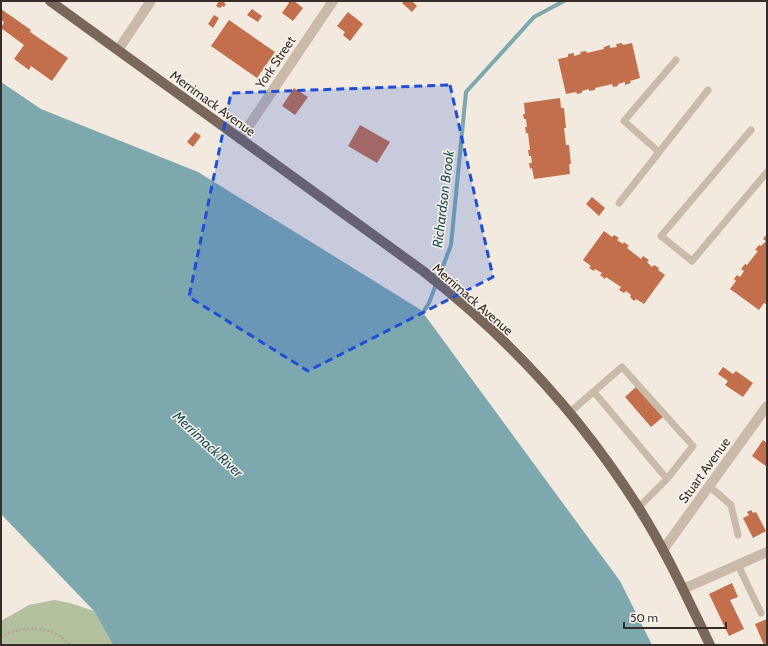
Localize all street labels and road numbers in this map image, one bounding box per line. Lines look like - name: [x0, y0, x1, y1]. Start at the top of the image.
- street label: York Street: [251, 32, 299, 92]
- street label: Merrimack Avenue: [167, 67, 259, 140]
- street label: Merrimack Avenue: [429, 260, 517, 339]
- street label: Stuart Avenue: [675, 434, 733, 506]

